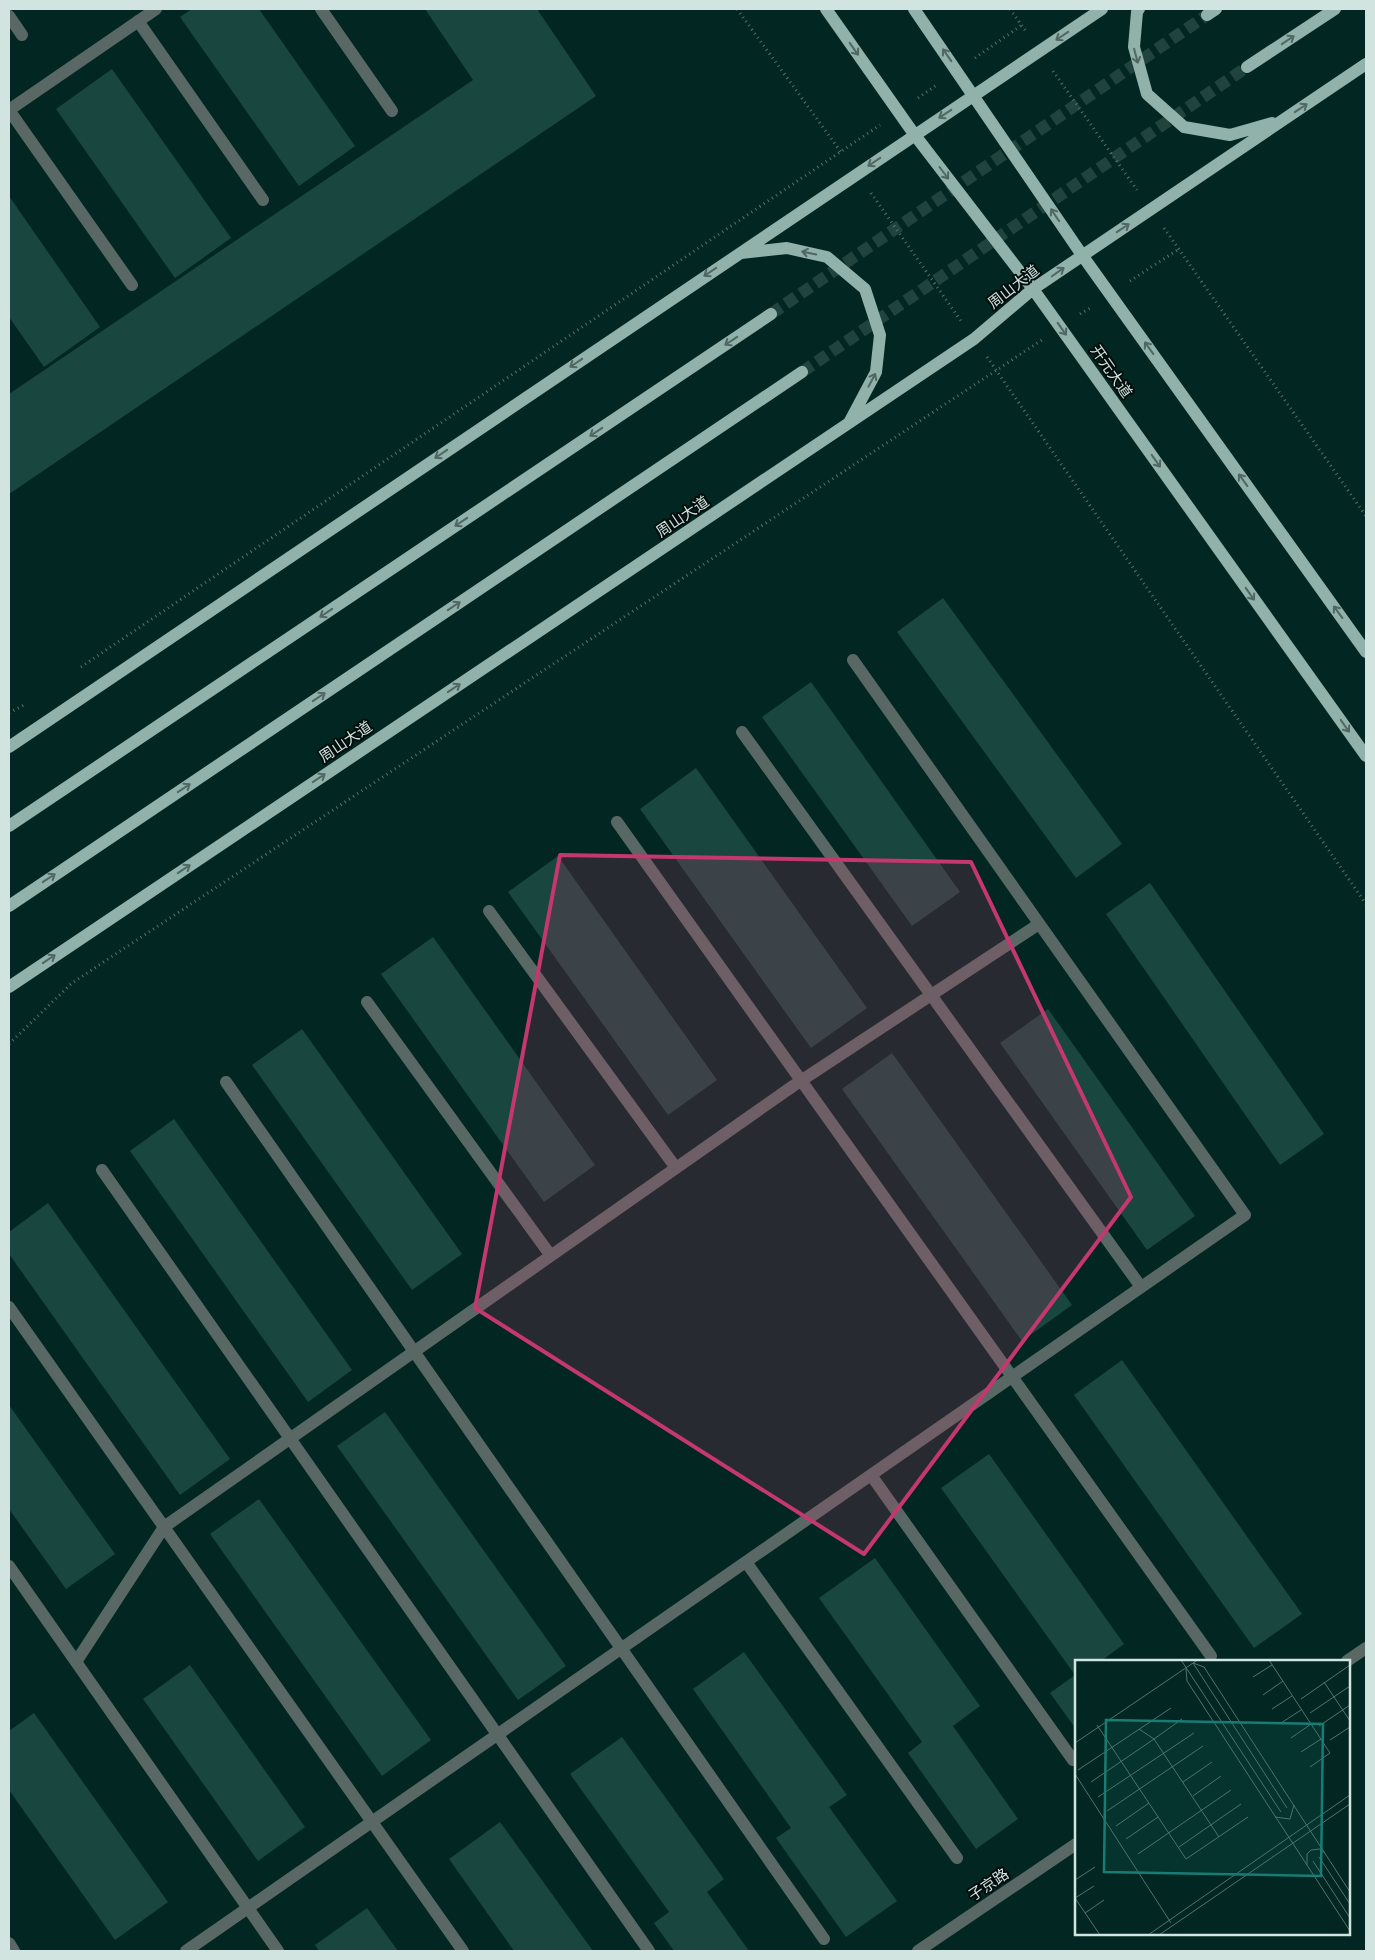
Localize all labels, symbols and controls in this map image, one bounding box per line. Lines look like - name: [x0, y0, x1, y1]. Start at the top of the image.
- one-way arrow: [1055, 31, 1069, 41]
- one-way arrow: [1281, 35, 1295, 45]
- one-way arrow: [849, 41, 859, 55]
- one-way arrow: [942, 48, 952, 62]
- one-way arrow: [1132, 48, 1142, 64]
- one-way arrow: [1294, 102, 1308, 113]
- one-way arrow: [938, 109, 952, 119]
- one-way arrow: [867, 156, 881, 167]
- one-way arrow: [939, 166, 949, 180]
- one-way arrow: [1050, 208, 1060, 222]
- one-way arrow: [1116, 223, 1130, 233]
- one-way arrow: [801, 248, 817, 257]
- street label: 周山大道: [984, 260, 1042, 312]
- one-way arrow: [704, 267, 718, 277]
- one-way arrow: [1051, 267, 1065, 277]
- one-way arrow: [1056, 322, 1067, 335]
- one-way arrow: [724, 336, 738, 346]
- street label: 开元大道: [1087, 341, 1137, 401]
- one-way arrow: [1144, 341, 1154, 355]
- one-way arrow: [569, 358, 583, 368]
- one-way arrow: [867, 372, 877, 387]
- one-way arrow: [589, 426, 603, 437]
- one-way arrow: [435, 449, 449, 459]
- one-way arrow: [1151, 454, 1161, 468]
- one-way arrow: [1238, 474, 1249, 487]
- street label: 周山大道: [652, 492, 712, 540]
- one-way arrow: [454, 517, 468, 527]
- one-way arrow: [1245, 586, 1255, 600]
- one-way arrow: [446, 601, 460, 611]
- one-way arrow: [1333, 605, 1343, 619]
- one-way arrow: [319, 608, 333, 618]
- one-way arrow: [447, 683, 461, 693]
- one-way arrow: [312, 692, 326, 702]
- street label: 周山大道: [315, 717, 375, 765]
- one-way arrow: [1340, 719, 1350, 733]
- one-way arrow: [312, 773, 326, 783]
- one-way arrow: [177, 782, 191, 793]
- one-way arrow: [177, 864, 191, 874]
- one-way arrow: [42, 873, 56, 883]
- one-way arrow: [42, 954, 56, 964]
- inset map: [1075, 1660, 1350, 1935]
- street label: 子京路: [964, 1864, 1012, 1904]

